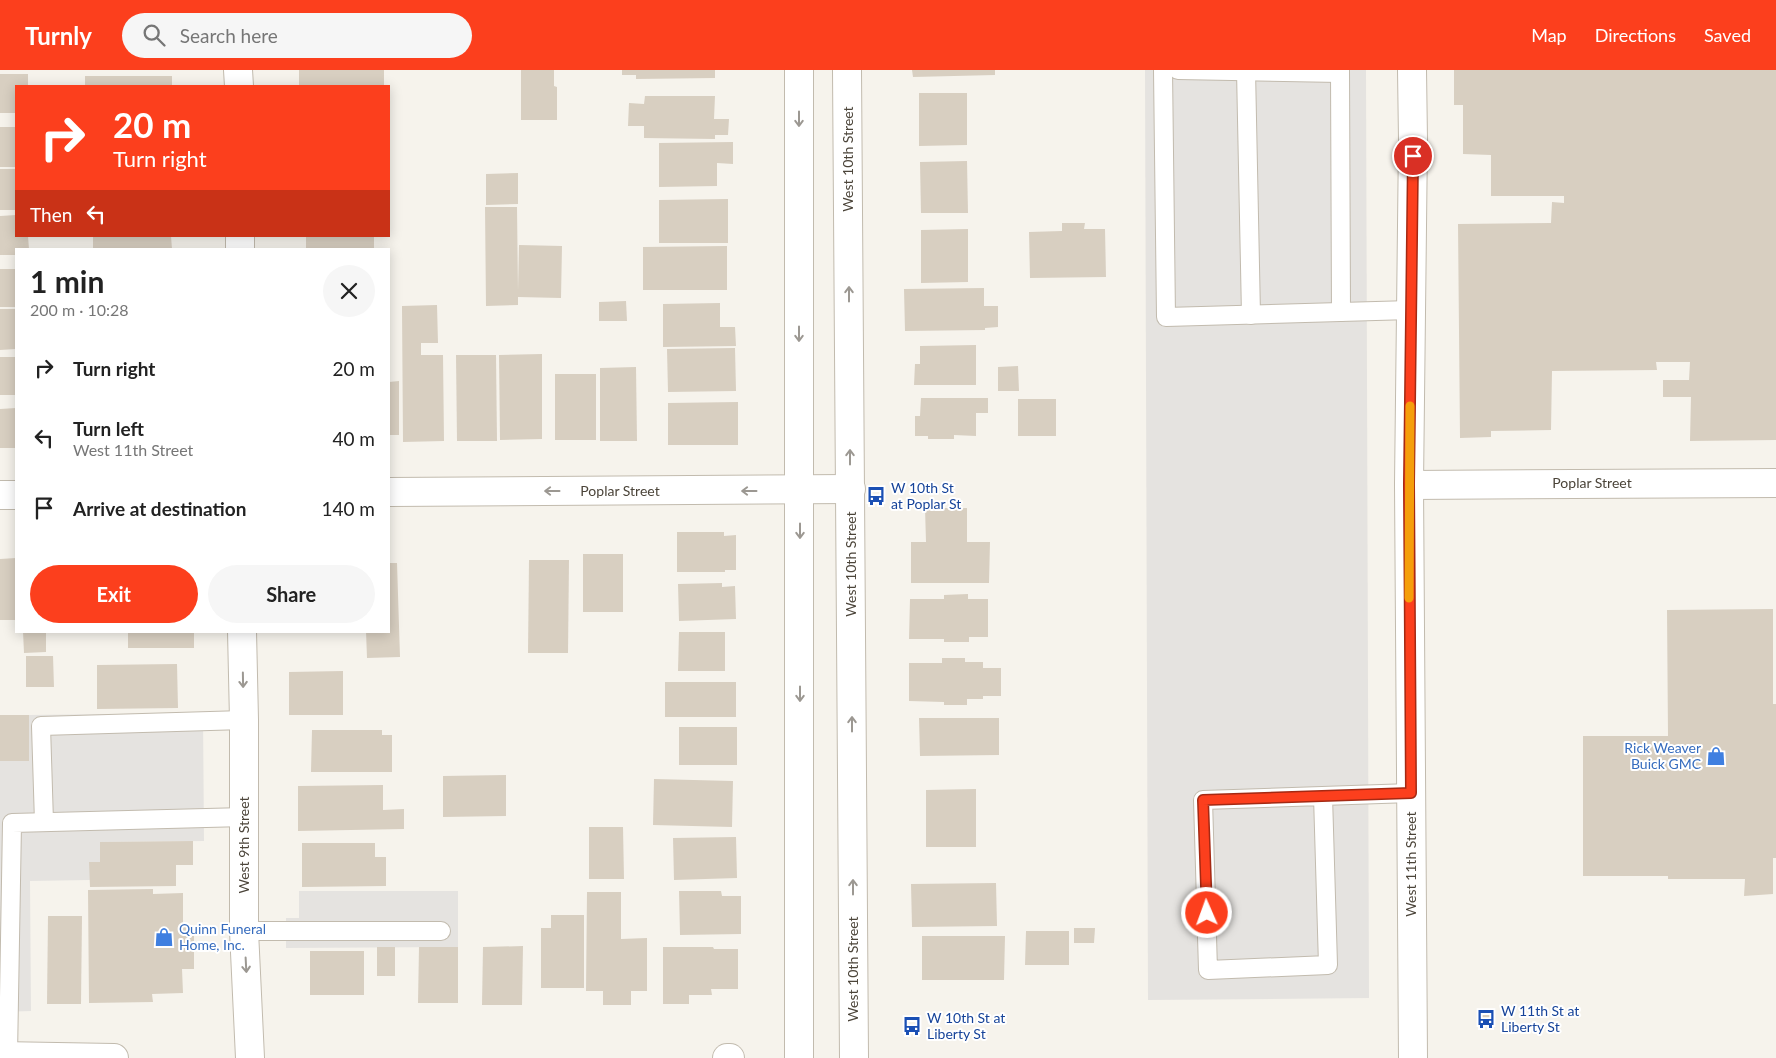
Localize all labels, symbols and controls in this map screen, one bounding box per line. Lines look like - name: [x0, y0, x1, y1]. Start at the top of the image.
- search box: [122, 13, 472, 58]
- text: Turnly: [25, 21, 92, 50]
- icon: search: [140, 21, 168, 49]
- text: Search here: [180, 24, 278, 47]
- text: Map: [1531, 24, 1567, 46]
- text: Directions: [1595, 24, 1676, 46]
- text: Saved: [1704, 24, 1751, 46]
- text: 20 m: [113, 103, 191, 145]
- icon: right: [30, 105, 95, 170]
- street label: West 10th Street: [839, 106, 856, 212]
- one-way arrow: [794, 110, 804, 126]
- pin: [1392, 135, 1434, 177]
- icon: arrive: [1399, 142, 1427, 170]
- text: Turn right: [113, 145, 207, 172]
- icon: left: [82, 200, 110, 228]
- text: Then: [30, 203, 72, 226]
- text: 1 min: [30, 263, 104, 299]
- button: close: [323, 265, 375, 317]
- one-way arrow: [844, 287, 854, 303]
- text: 200 m · 10:28: [30, 300, 129, 319]
- one-way arrow: [794, 325, 804, 341]
- icon: right: [30, 354, 58, 382]
- text: Turn right: [73, 357, 155, 380]
- text: 20 m: [332, 357, 375, 380]
- text: Turn left: [73, 417, 144, 440]
- icon: left: [30, 424, 58, 452]
- text: 40 m: [332, 427, 375, 450]
- text: West 11th Street: [73, 440, 193, 459]
- one-way arrow: [845, 449, 855, 466]
- street label: Poplar Street: [1552, 474, 1632, 491]
- place label: W 10th St at Poplar St: [891, 479, 961, 512]
- street label: Poplar Street: [580, 482, 660, 499]
- bus stop icon: W 10th St at Poplar St: [865, 485, 887, 507]
- one-way arrow: [544, 486, 560, 496]
- one-way arrow: [742, 486, 758, 496]
- icon: arrive: [30, 494, 58, 522]
- text: Arrive at destination: [73, 497, 246, 520]
- text: 140 m: [321, 497, 375, 520]
- street label: West 10th Street: [842, 511, 859, 617]
- one-way arrow: [795, 522, 805, 539]
- button: Exit: [30, 565, 198, 623]
- button: Share: [208, 565, 375, 623]
- one-way arrow: [239, 672, 248, 688]
- one-way arrow: [795, 685, 805, 701]
- one-way arrow: [847, 717, 857, 733]
- place label: Rick Weaver Buick GMC: [1624, 739, 1702, 772]
- shop icon: Rick Weaver Buick GMC: [1705, 745, 1727, 767]
- street label: West 9th Street: [235, 796, 252, 894]
- street label: West 11th Street: [1402, 811, 1419, 917]
- one-way arrow: [848, 879, 858, 896]
- position arrow: [1180, 886, 1232, 938]
- street label: West 10th Street: [844, 916, 861, 1022]
- place label: Quinn Funeral Home, Inc.: [179, 920, 266, 953]
- shop icon: Quinn Funeral Home, Inc.: [153, 926, 175, 948]
- one-way arrow: [241, 957, 250, 973]
- place label: W 11th St at Liberty St: [1501, 1002, 1579, 1035]
- bus stop icon: W 11th St at Liberty St: [1475, 1008, 1497, 1030]
- place label: W 10th St at Liberty St: [927, 1009, 1005, 1042]
- bus stop icon: W 10th St at Liberty St: [901, 1015, 923, 1037]

